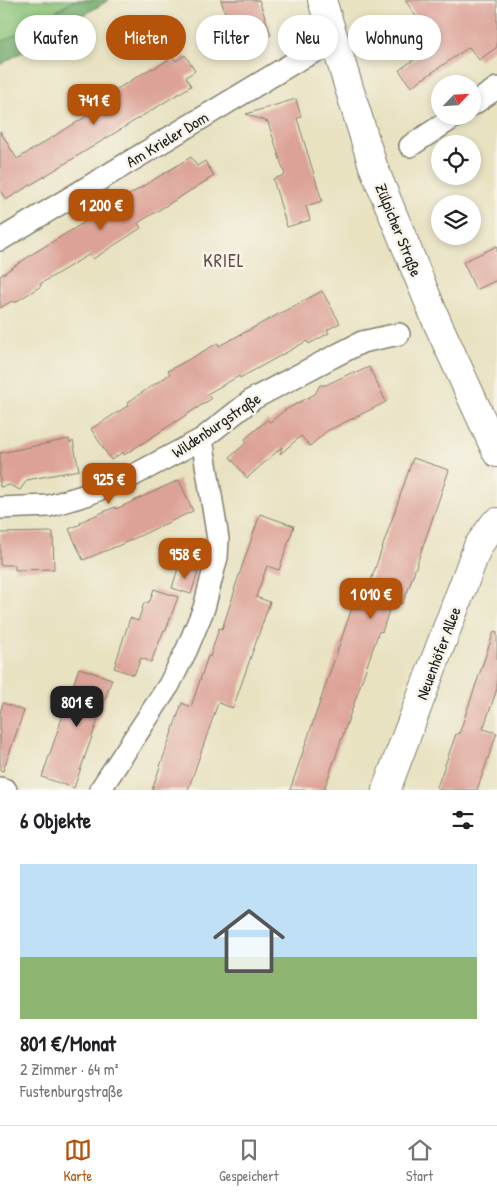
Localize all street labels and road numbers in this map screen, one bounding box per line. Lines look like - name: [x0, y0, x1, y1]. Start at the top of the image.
- street label: Am Krieler Dom: [122, 106, 212, 172]
- street label: Zülpicher Straße: [370, 180, 428, 280]
- street label: Wildenburgstraße: [167, 387, 265, 463]
- street label: Neuenhöfer Allee: [410, 603, 466, 702]

